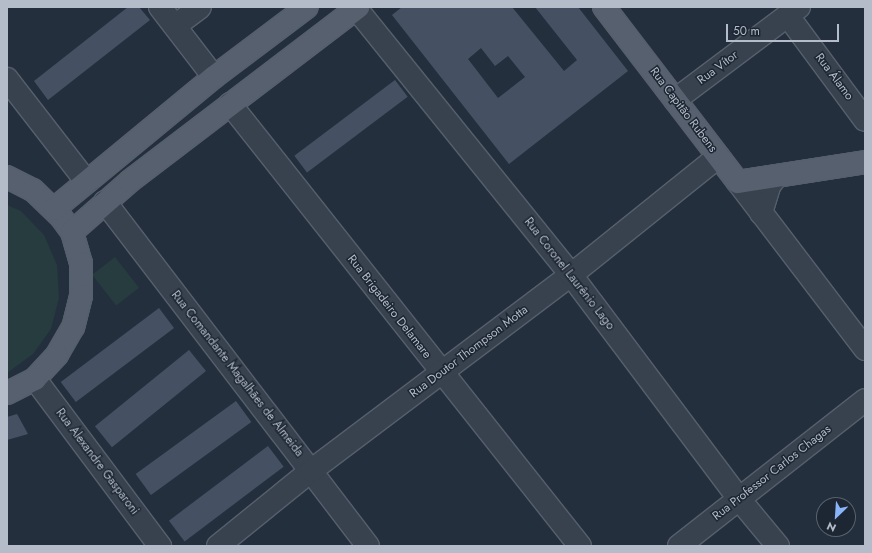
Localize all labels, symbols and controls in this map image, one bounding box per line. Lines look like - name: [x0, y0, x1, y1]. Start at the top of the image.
- scale bar: [728, 16, 841, 42]
- text: 50 m: [733, 22, 760, 40]
- street label: Rua Vítor: [695, 48, 741, 88]
- street label: Rua Álamo: [812, 51, 856, 103]
- street label: Rua Capitão Rubens: [646, 65, 720, 155]
- street label: Rua Coronel Laurênio Lago: [521, 215, 617, 333]
- street label: Rua Brigadeiro Delamare: [344, 252, 434, 362]
- street label: Rua Comandante Magalhães de Almeida: [168, 288, 306, 460]
- street label: Rua Doutor Thompson Motta: [407, 303, 531, 401]
- street label: Rua Alexandre Gasparoni: [52, 406, 142, 518]
- street label: Rua Professor Carlos Chagas: [710, 422, 834, 524]
- north arrow: [816, 497, 856, 537]
- text: N: [824, 518, 839, 536]

